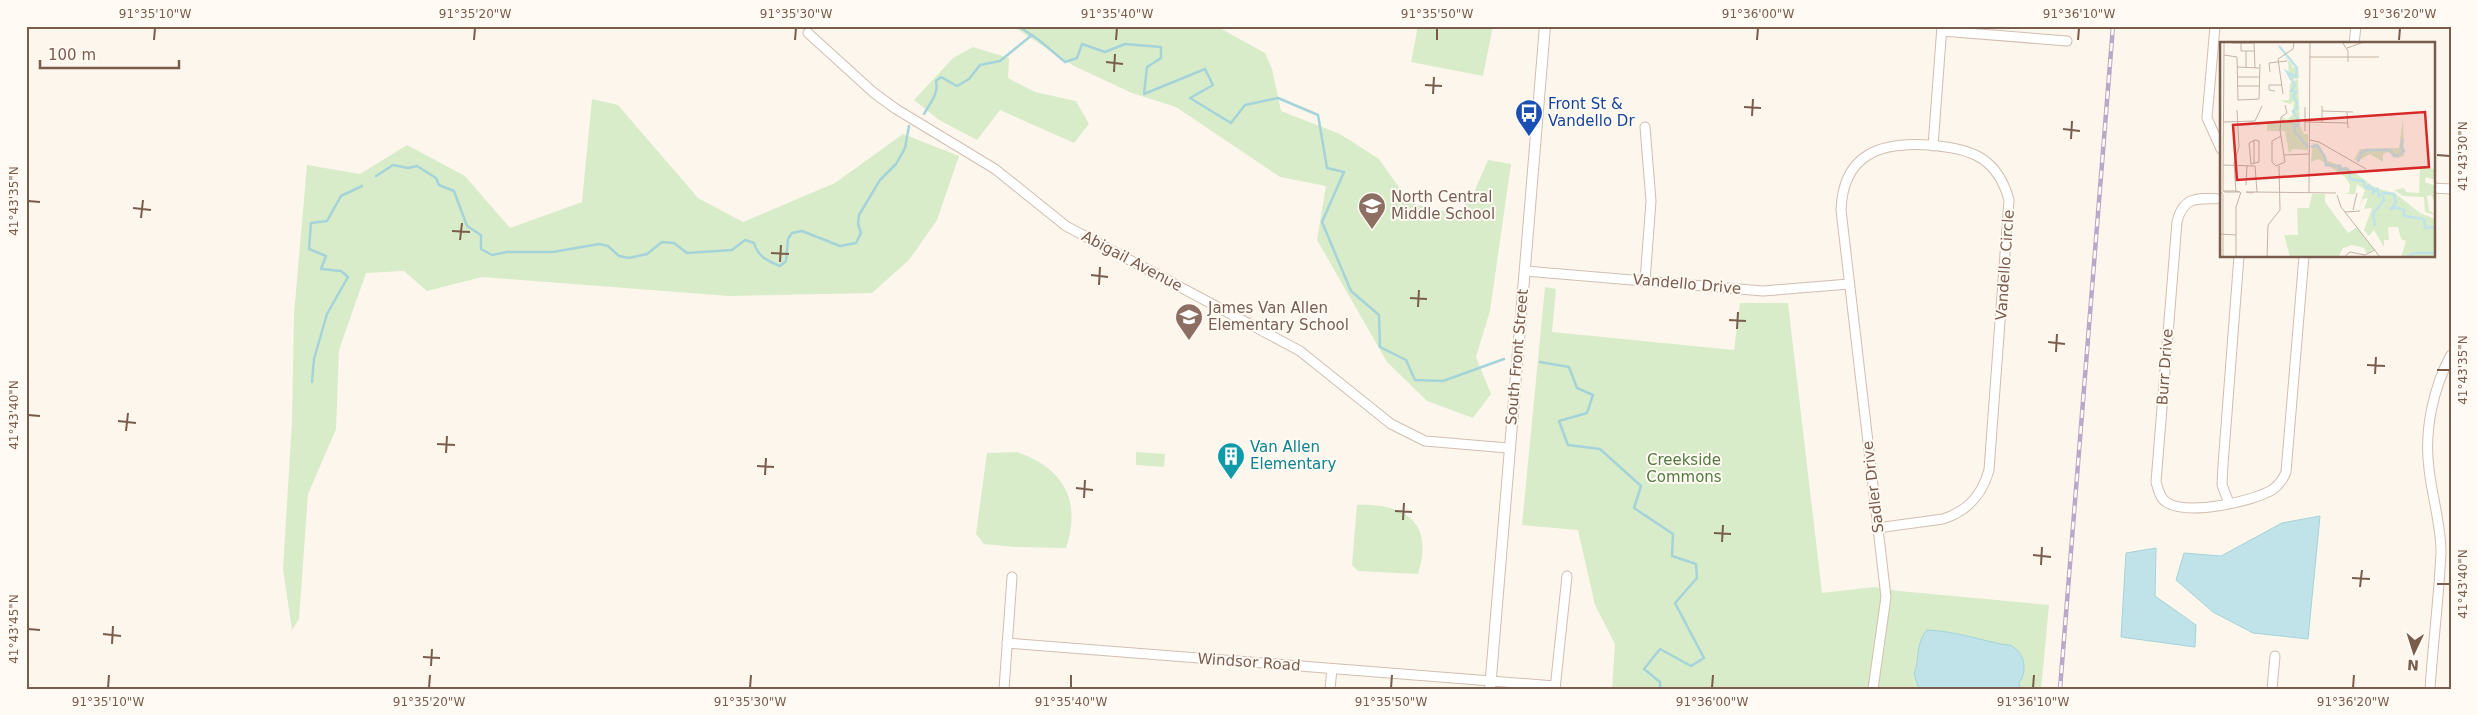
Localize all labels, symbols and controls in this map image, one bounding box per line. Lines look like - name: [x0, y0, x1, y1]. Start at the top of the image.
- text: 91°35'10"W: [119, 7, 191, 21]
- text: 91°35'20"W: [439, 7, 511, 21]
- text: 91°35'30"W: [760, 7, 832, 21]
- text: 91°35'40"W: [1081, 7, 1153, 21]
- text: 91°35'50"W: [1401, 7, 1473, 21]
- text: 91°36'00"W: [1722, 7, 1794, 21]
- text: 91°36'10"W: [2043, 7, 2115, 21]
- text: 91°36'20"W: [2364, 7, 2436, 21]
- scale bar: [40, 38, 179, 70]
- inset map: [2220, 42, 2434, 258]
- text: 100 m: [48, 46, 96, 64]
- place label: Front St & Vandello Dr: [1548, 95, 1635, 130]
- bus stop icon: Front St & Vandello Dr: [1514, 98, 1544, 137]
- text: 41°43'30"N: [2456, 121, 2470, 191]
- text: 41°43'35"N: [7, 166, 21, 236]
- place label: North Central Middle School: [1391, 188, 1495, 223]
- school or university icon: North Central Middle School: [1357, 191, 1387, 230]
- street label: Vandello Circle: [1992, 209, 2018, 321]
- street label: Abigail Avenue: [1079, 227, 1185, 295]
- street label: Vandello Drive: [1632, 270, 1742, 298]
- street label: South Front Street: [1502, 288, 1532, 426]
- place label: James Van Allen Elementary School: [1207, 299, 1349, 334]
- school or university icon: James Van Allen Elementary School: [1174, 302, 1204, 341]
- street label: Burr Drive: [2153, 328, 2177, 406]
- text: 41°43'35"N: [2456, 335, 2470, 405]
- text: 41°43'40"N: [7, 380, 21, 450]
- place label: Van Allen Elementary: [1250, 438, 1336, 473]
- street label: Sadler Drive: [1858, 440, 1888, 534]
- building icon: Van Allen Elementary: [1216, 441, 1246, 480]
- park label: Creekside Commons: [1646, 451, 1722, 486]
- text: 41°43'40"N: [2456, 549, 2470, 619]
- text: 41°43'45"N: [7, 594, 21, 664]
- north arrow: [2390, 628, 2440, 678]
- street label: Windsor Road: [1197, 649, 1301, 675]
- text: N: [2407, 657, 2419, 673]
- text: 91°35'10"W: [72, 695, 144, 709]
- text: 91°35'20"W: [393, 695, 465, 709]
- text: 91°35'30"W: [714, 695, 786, 709]
- text: 91°35'40"W: [1035, 695, 1107, 709]
- text: 91°35'50"W: [1355, 695, 1427, 709]
- text: 91°36'00"W: [1676, 695, 1748, 709]
- text: 91°36'10"W: [1997, 695, 2069, 709]
- text: 91°36'20"W: [2317, 695, 2389, 709]

